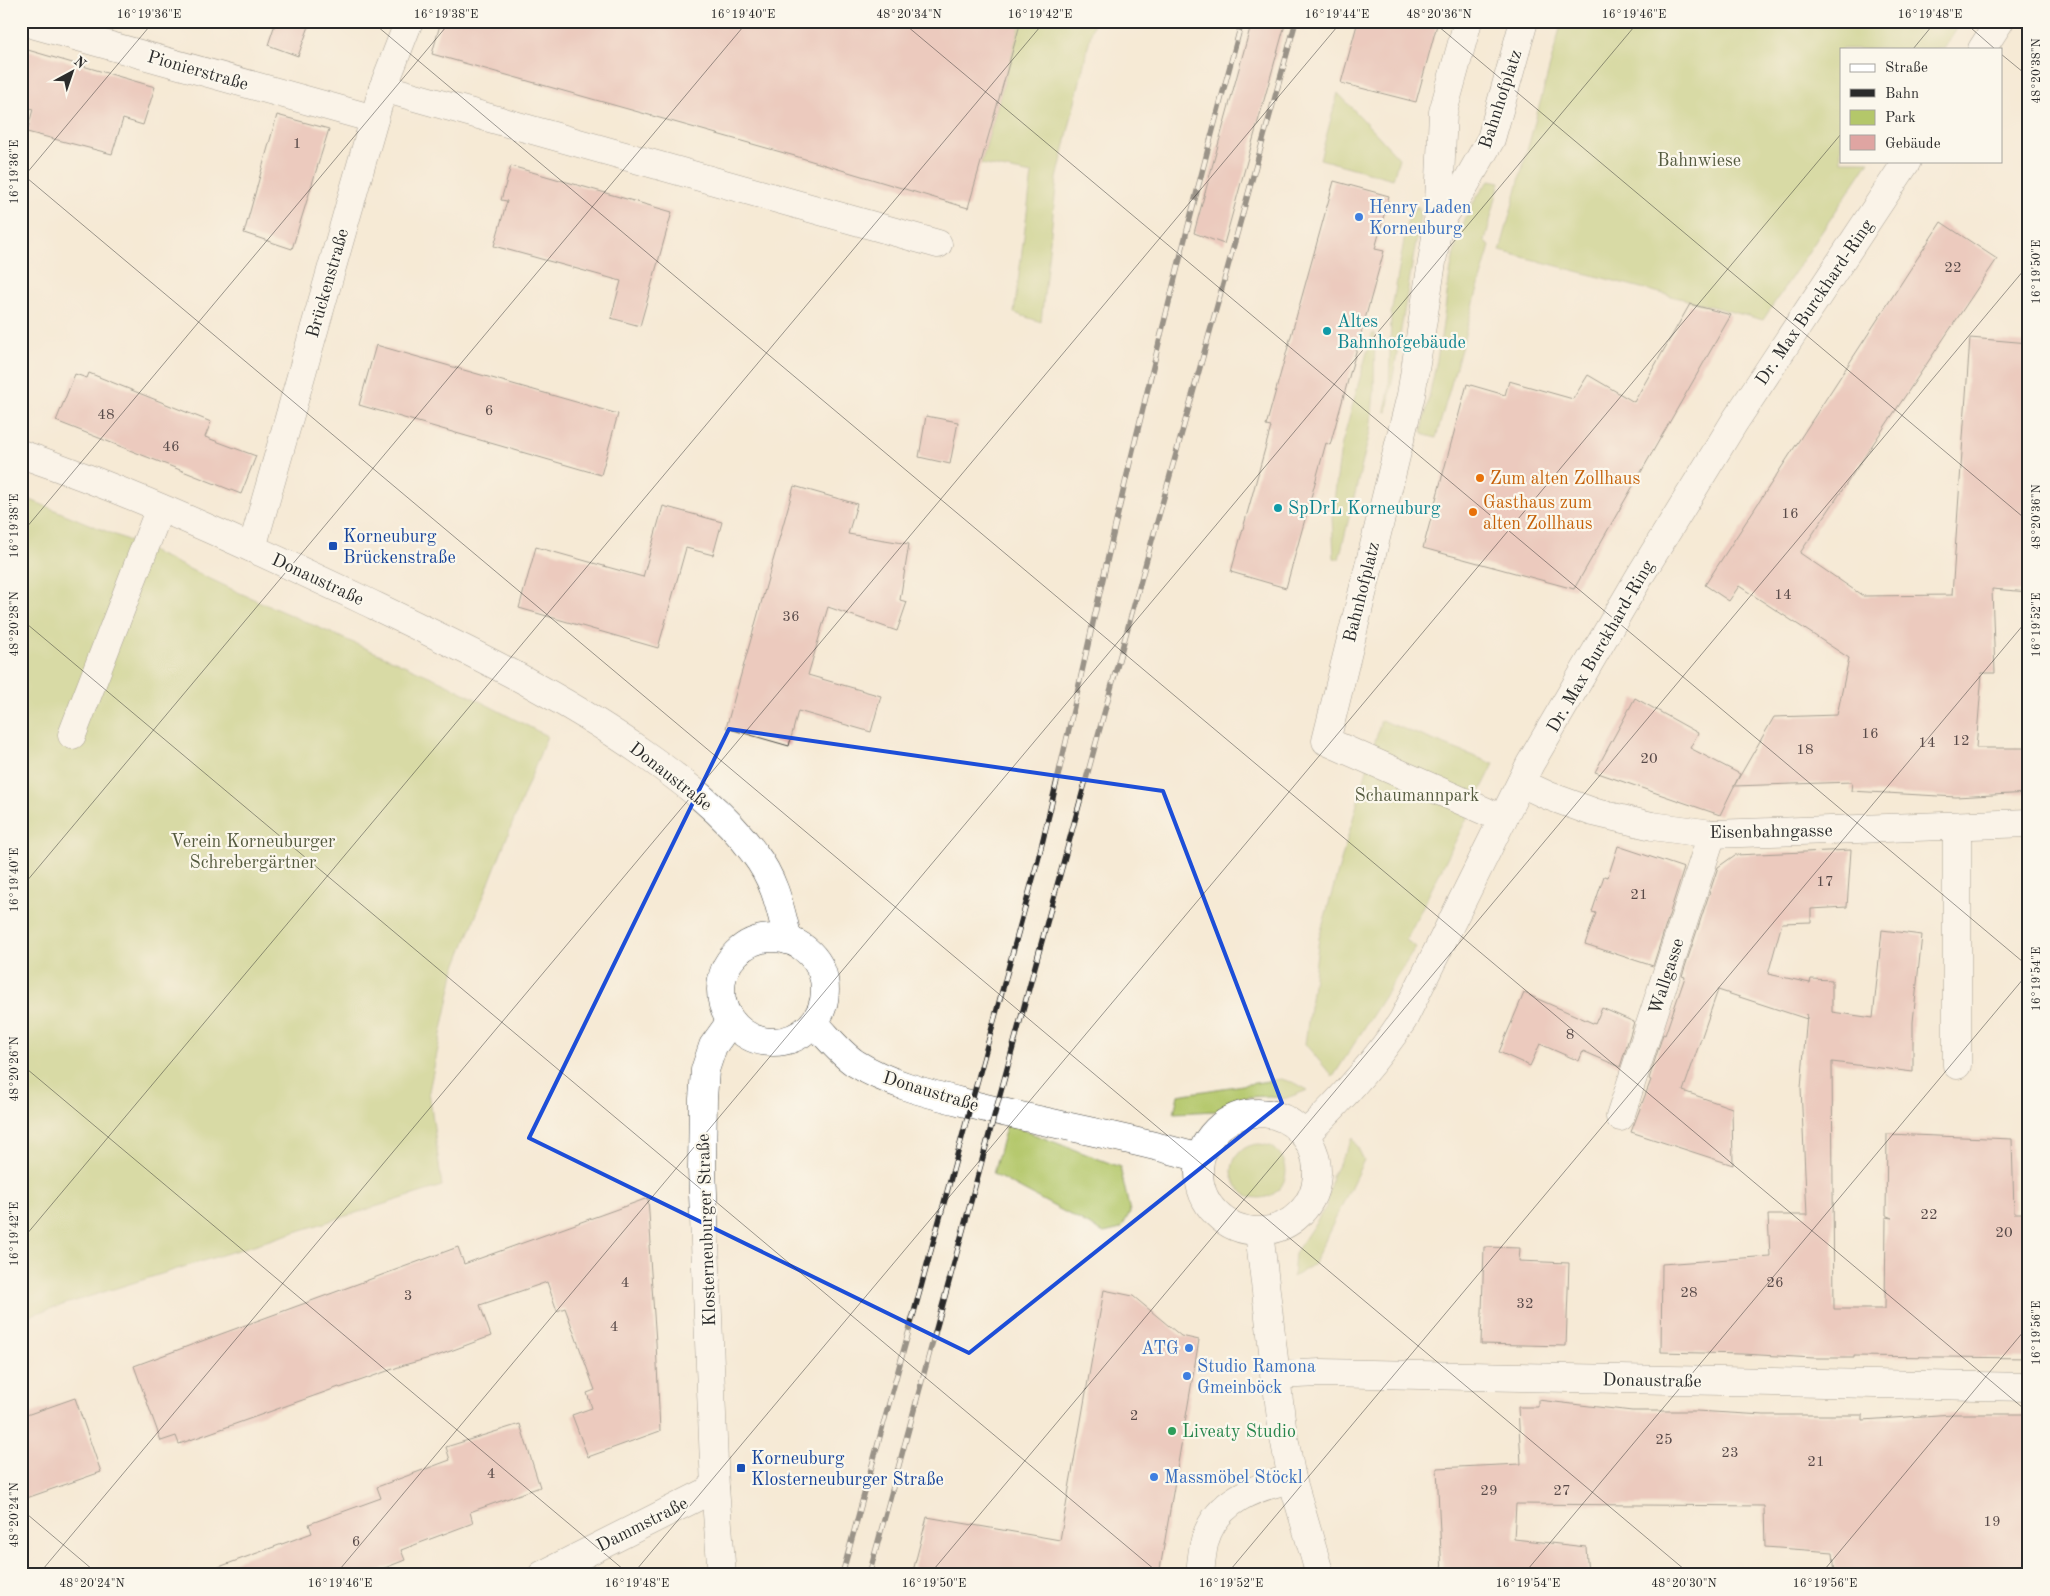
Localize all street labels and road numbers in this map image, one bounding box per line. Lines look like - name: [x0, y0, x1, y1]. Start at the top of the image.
- street label: Pionierstraße: [145, 48, 250, 94]
- street label: Bahnhofplatz: [1477, 48, 1525, 151]
- street label: Dr. Max Burckhard-Ring: [1753, 216, 1877, 389]
- street label: Brückenstraße: [304, 227, 352, 340]
- street label: Bahnhofplatz: [1341, 540, 1383, 644]
- street label: Donaustraße: [269, 551, 366, 609]
- street label: Dr. Max Burckhard-Ring: [1544, 557, 1658, 736]
- street label: Donaustraße: [626, 739, 715, 814]
- street label: Eisenbahngasse: [1709, 822, 1833, 842]
- street label: Wallgasse: [1646, 936, 1688, 1017]
- street label: Donaustraße: [881, 1069, 981, 1115]
- street label: Klosterneuburger Straße: [695, 1133, 719, 1327]
- street label: Donaustraße: [1602, 1371, 1702, 1391]
- street label: Dammstraße: [594, 1494, 691, 1556]

